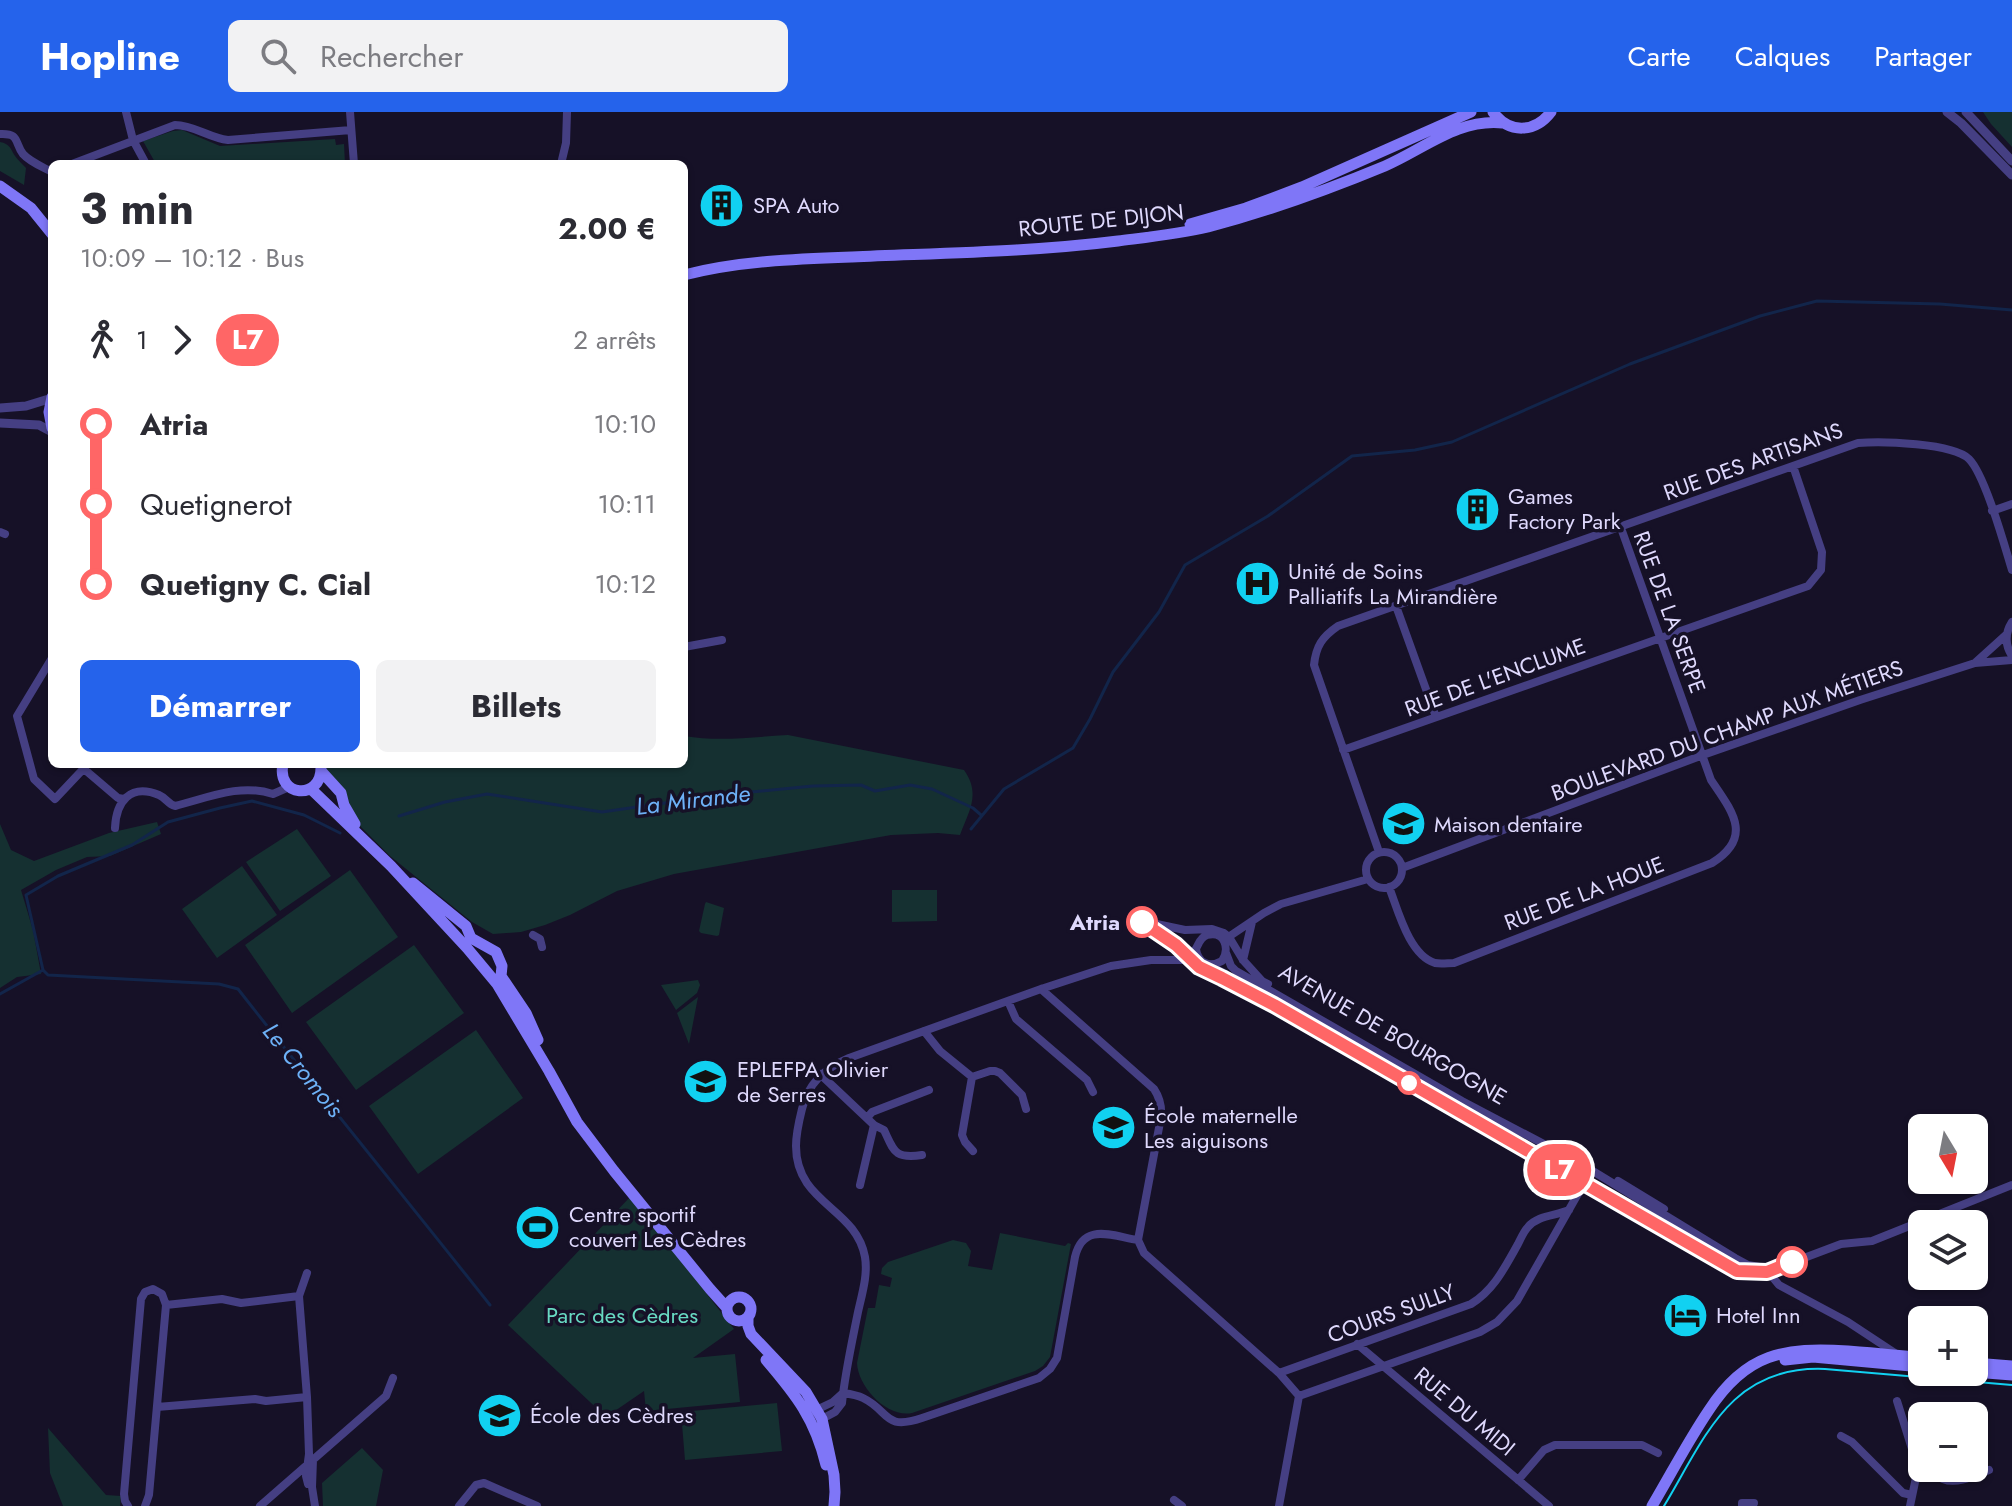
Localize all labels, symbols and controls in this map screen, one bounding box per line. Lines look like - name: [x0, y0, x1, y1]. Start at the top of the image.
- search box: [228, 20, 788, 92]
- text: Hopline: [40, 29, 180, 84]
- icon: search: [256, 34, 300, 78]
- text: Rechercher: [320, 35, 464, 78]
- text: Carte: [1627, 36, 1691, 77]
- text: Calques: [1735, 36, 1830, 77]
- text: Partager: [1874, 36, 1972, 77]
- text: 3 min: [80, 177, 194, 241]
- building icon: SPA Auto: [698, 181, 746, 229]
- place label: SPA Auto: [753, 189, 840, 221]
- street label: ROUTE DE DIJON: [1017, 195, 1185, 245]
- text: 2.00 €: [558, 207, 656, 250]
- text: 10:09 – 10:12 · Bus: [80, 239, 304, 277]
- icon: walk: [80, 318, 124, 362]
- icon: forward: [160, 318, 204, 362]
- text: L7: [232, 319, 263, 360]
- text: 1: [136, 321, 148, 359]
- text: 2 arrêts: [573, 321, 656, 359]
- text: Atria: [140, 403, 208, 446]
- text: 10:10: [594, 405, 656, 443]
- street label: RUE DES ARTISANS: [1659, 414, 1847, 508]
- place label: Games Factory Park: [1508, 480, 1621, 537]
- text: Quetignerot: [140, 483, 292, 526]
- text: 10:11: [597, 485, 656, 523]
- building icon: Games Factory Park: [1453, 485, 1501, 533]
- street label: RUE DE LA SERPE: [1626, 526, 1714, 698]
- place label: Unité de Soins Palliatifs La Mirandière: [1288, 555, 1498, 612]
- hospital icon: Unité de Soins Palliatifs La Mirandière: [1233, 560, 1281, 608]
- text: Quetigny C. Cial: [140, 563, 371, 606]
- text: 10:12: [594, 565, 656, 603]
- street label: RUE DE L'ENCLUME: [1400, 629, 1590, 725]
- street label: BOULEVARD DU CHAMP AUX MÉTIERS: [1547, 651, 1907, 809]
- button: Démarrer: [80, 660, 360, 752]
- button: Billets: [376, 660, 656, 752]
- water label: La Mirande: [634, 775, 752, 824]
- school or university icon: Maison dentaire: [1379, 800, 1427, 848]
- place label: Maison dentaire: [1434, 808, 1583, 840]
- street label: RUE DE LA HOUE: [1499, 848, 1669, 938]
- place label: Atria: [1069, 906, 1120, 938]
- marker: Atria: [1127, 907, 1157, 937]
- street label: AVENUE DE BOURGOGNE: [1273, 956, 1513, 1112]
- water label: Le Cromois: [254, 1015, 353, 1125]
- place label: EPLEFPA Olivier de Serres: [737, 1053, 889, 1110]
- school or university icon: EPLEFPA Olivier de Serres: [682, 1058, 730, 1106]
- unlabelled marker: [1398, 1072, 1420, 1094]
- place label: École maternelle Les aiguisons: [1144, 1099, 1298, 1156]
- school or university icon: École maternelle Les aiguisons: [1089, 1104, 1137, 1152]
- north arrow: [1908, 1114, 1988, 1194]
- map controls: [1908, 1114, 1988, 1482]
- line badge: L7: [1523, 1144, 1595, 1196]
- text: L7: [1543, 1149, 1575, 1190]
- place label: Centre sportif couvert Les Cèdres: [569, 1198, 746, 1255]
- sports icon: Centre sportif couvert Les Cèdres: [514, 1203, 562, 1251]
- button: layers: [1908, 1210, 1988, 1290]
- unlabelled marker: [1777, 1247, 1807, 1277]
- street label: COURS SULLY: [1323, 1275, 1460, 1351]
- hotel icon: Hotel Inn: [1661, 1291, 1709, 1339]
- park label: Parc des Cèdres: [546, 1299, 698, 1331]
- place label: Hotel Inn: [1716, 1299, 1801, 1331]
- button: +: [1908, 1306, 1988, 1386]
- street label: RUE DU MIDI: [1407, 1359, 1523, 1463]
- school or university icon: École des Cèdres: [475, 1391, 523, 1439]
- place label: École des Cèdres: [530, 1399, 693, 1431]
- button: −: [1908, 1402, 1988, 1482]

